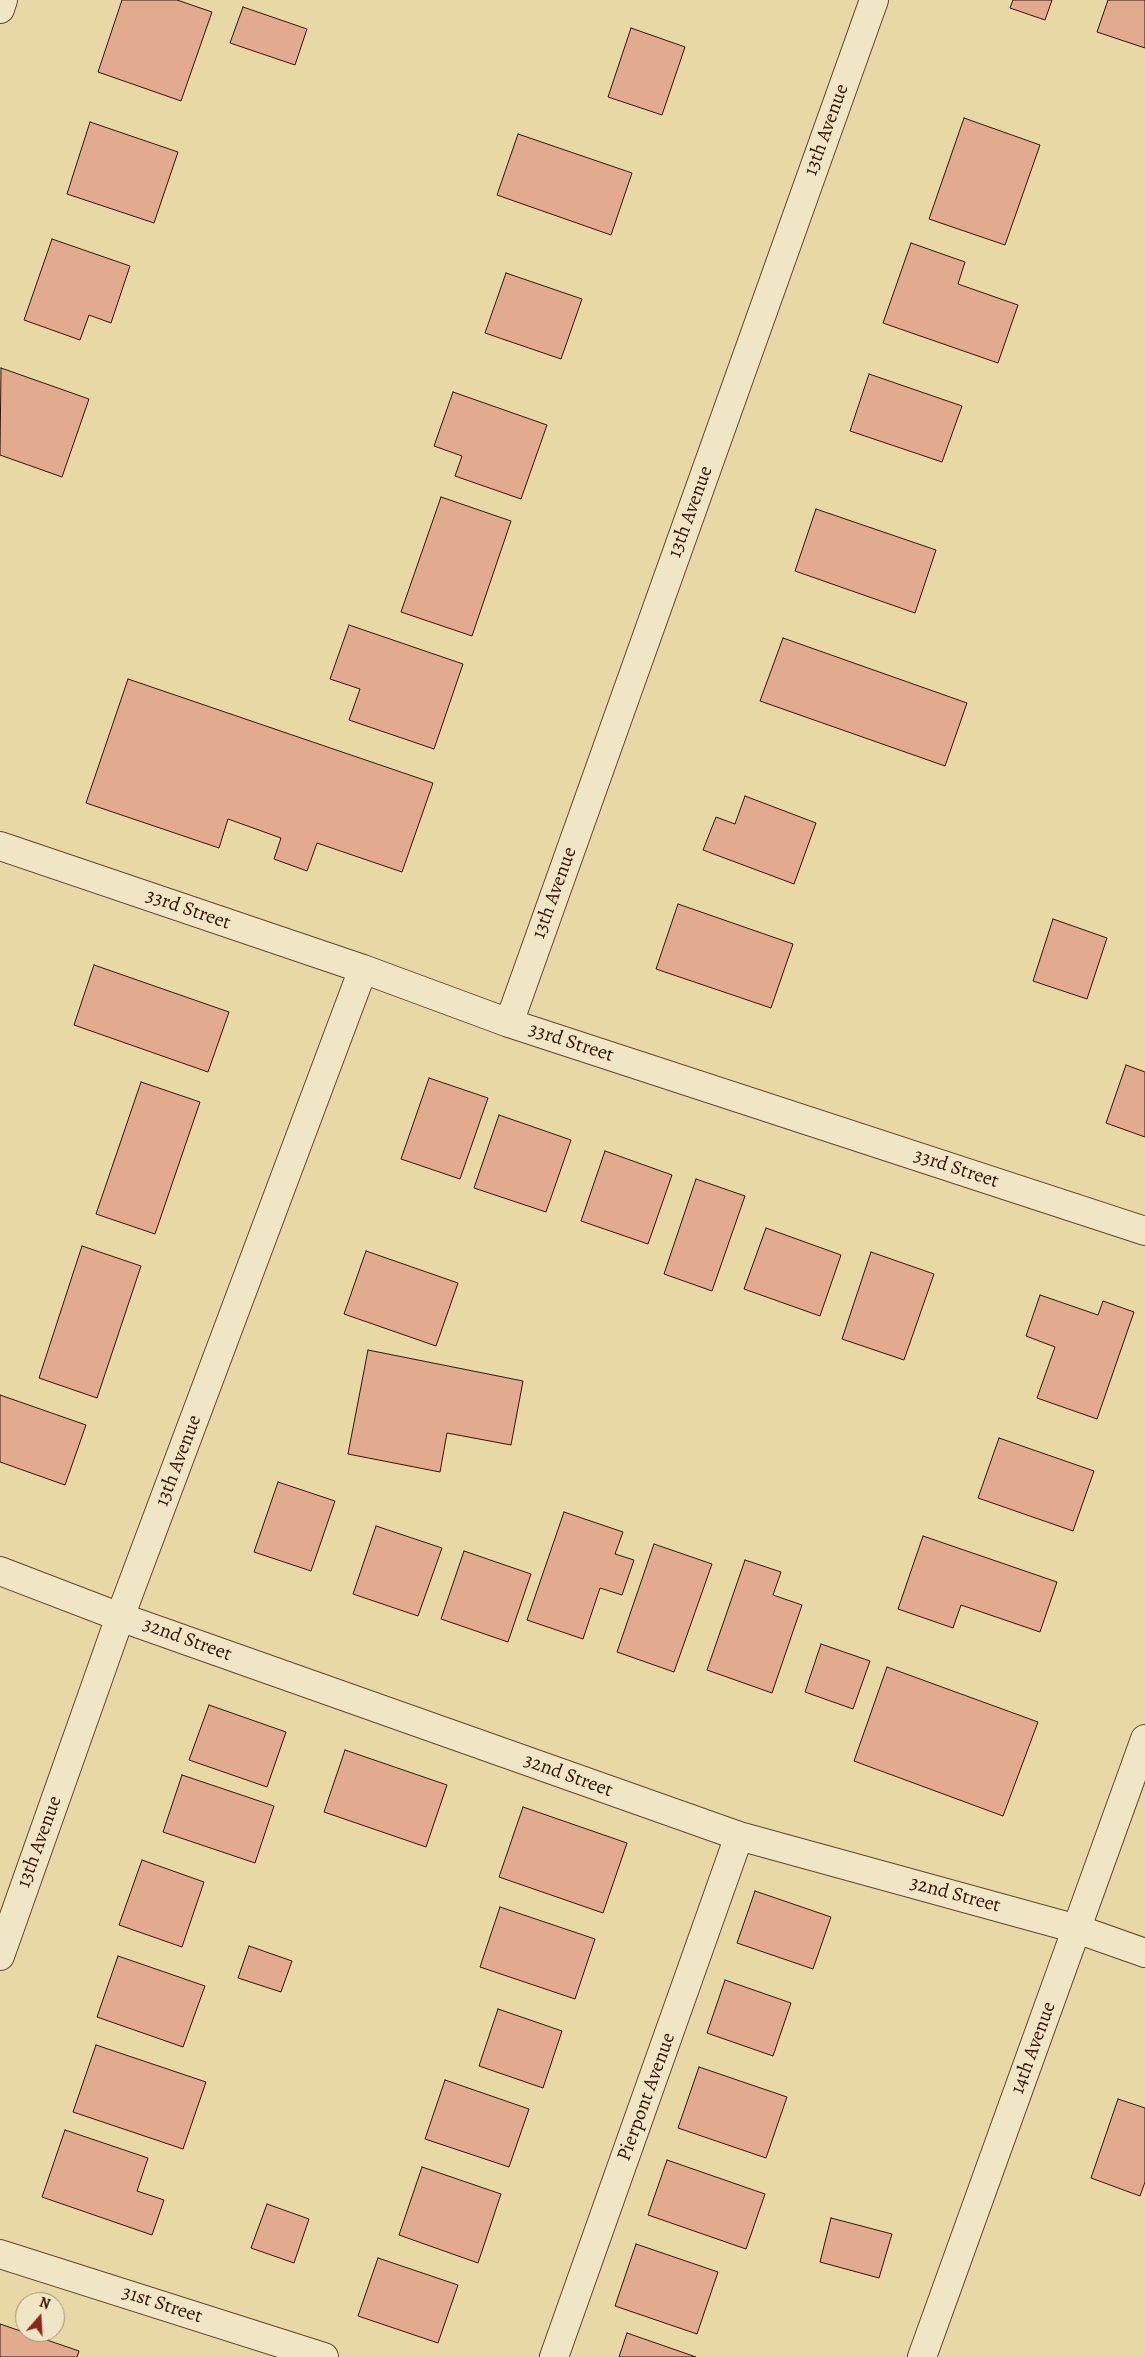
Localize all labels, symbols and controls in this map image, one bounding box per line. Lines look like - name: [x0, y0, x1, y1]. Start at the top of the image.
- street label: 13th Avenue: [799, 81, 855, 179]
- street label: 13th Avenue: [663, 463, 719, 561]
- street label: 13th Avenue: [527, 844, 583, 942]
- street label: 33rd Street: [142, 884, 234, 936]
- street label: 33rd Street: [525, 1018, 617, 1068]
- street label: 33rd Street: [910, 1144, 1002, 1194]
- street label: 13th Avenue: [151, 1412, 207, 1510]
- street label: 32nd Street: [139, 1613, 235, 1667]
- street label: 32nd Street: [520, 1749, 616, 1803]
- street label: 13th Avenue: [12, 1793, 68, 1891]
- street label: 32nd Street: [907, 1871, 1003, 1919]
- street label: 14th Avenue: [1006, 1998, 1062, 2098]
- street label: Pierpont Avenue: [613, 2030, 681, 2164]
- street label: 31st Street: [119, 2281, 205, 2329]
- north arrow: [15, 2292, 65, 2342]
- text: N: [37, 2293, 53, 2314]

